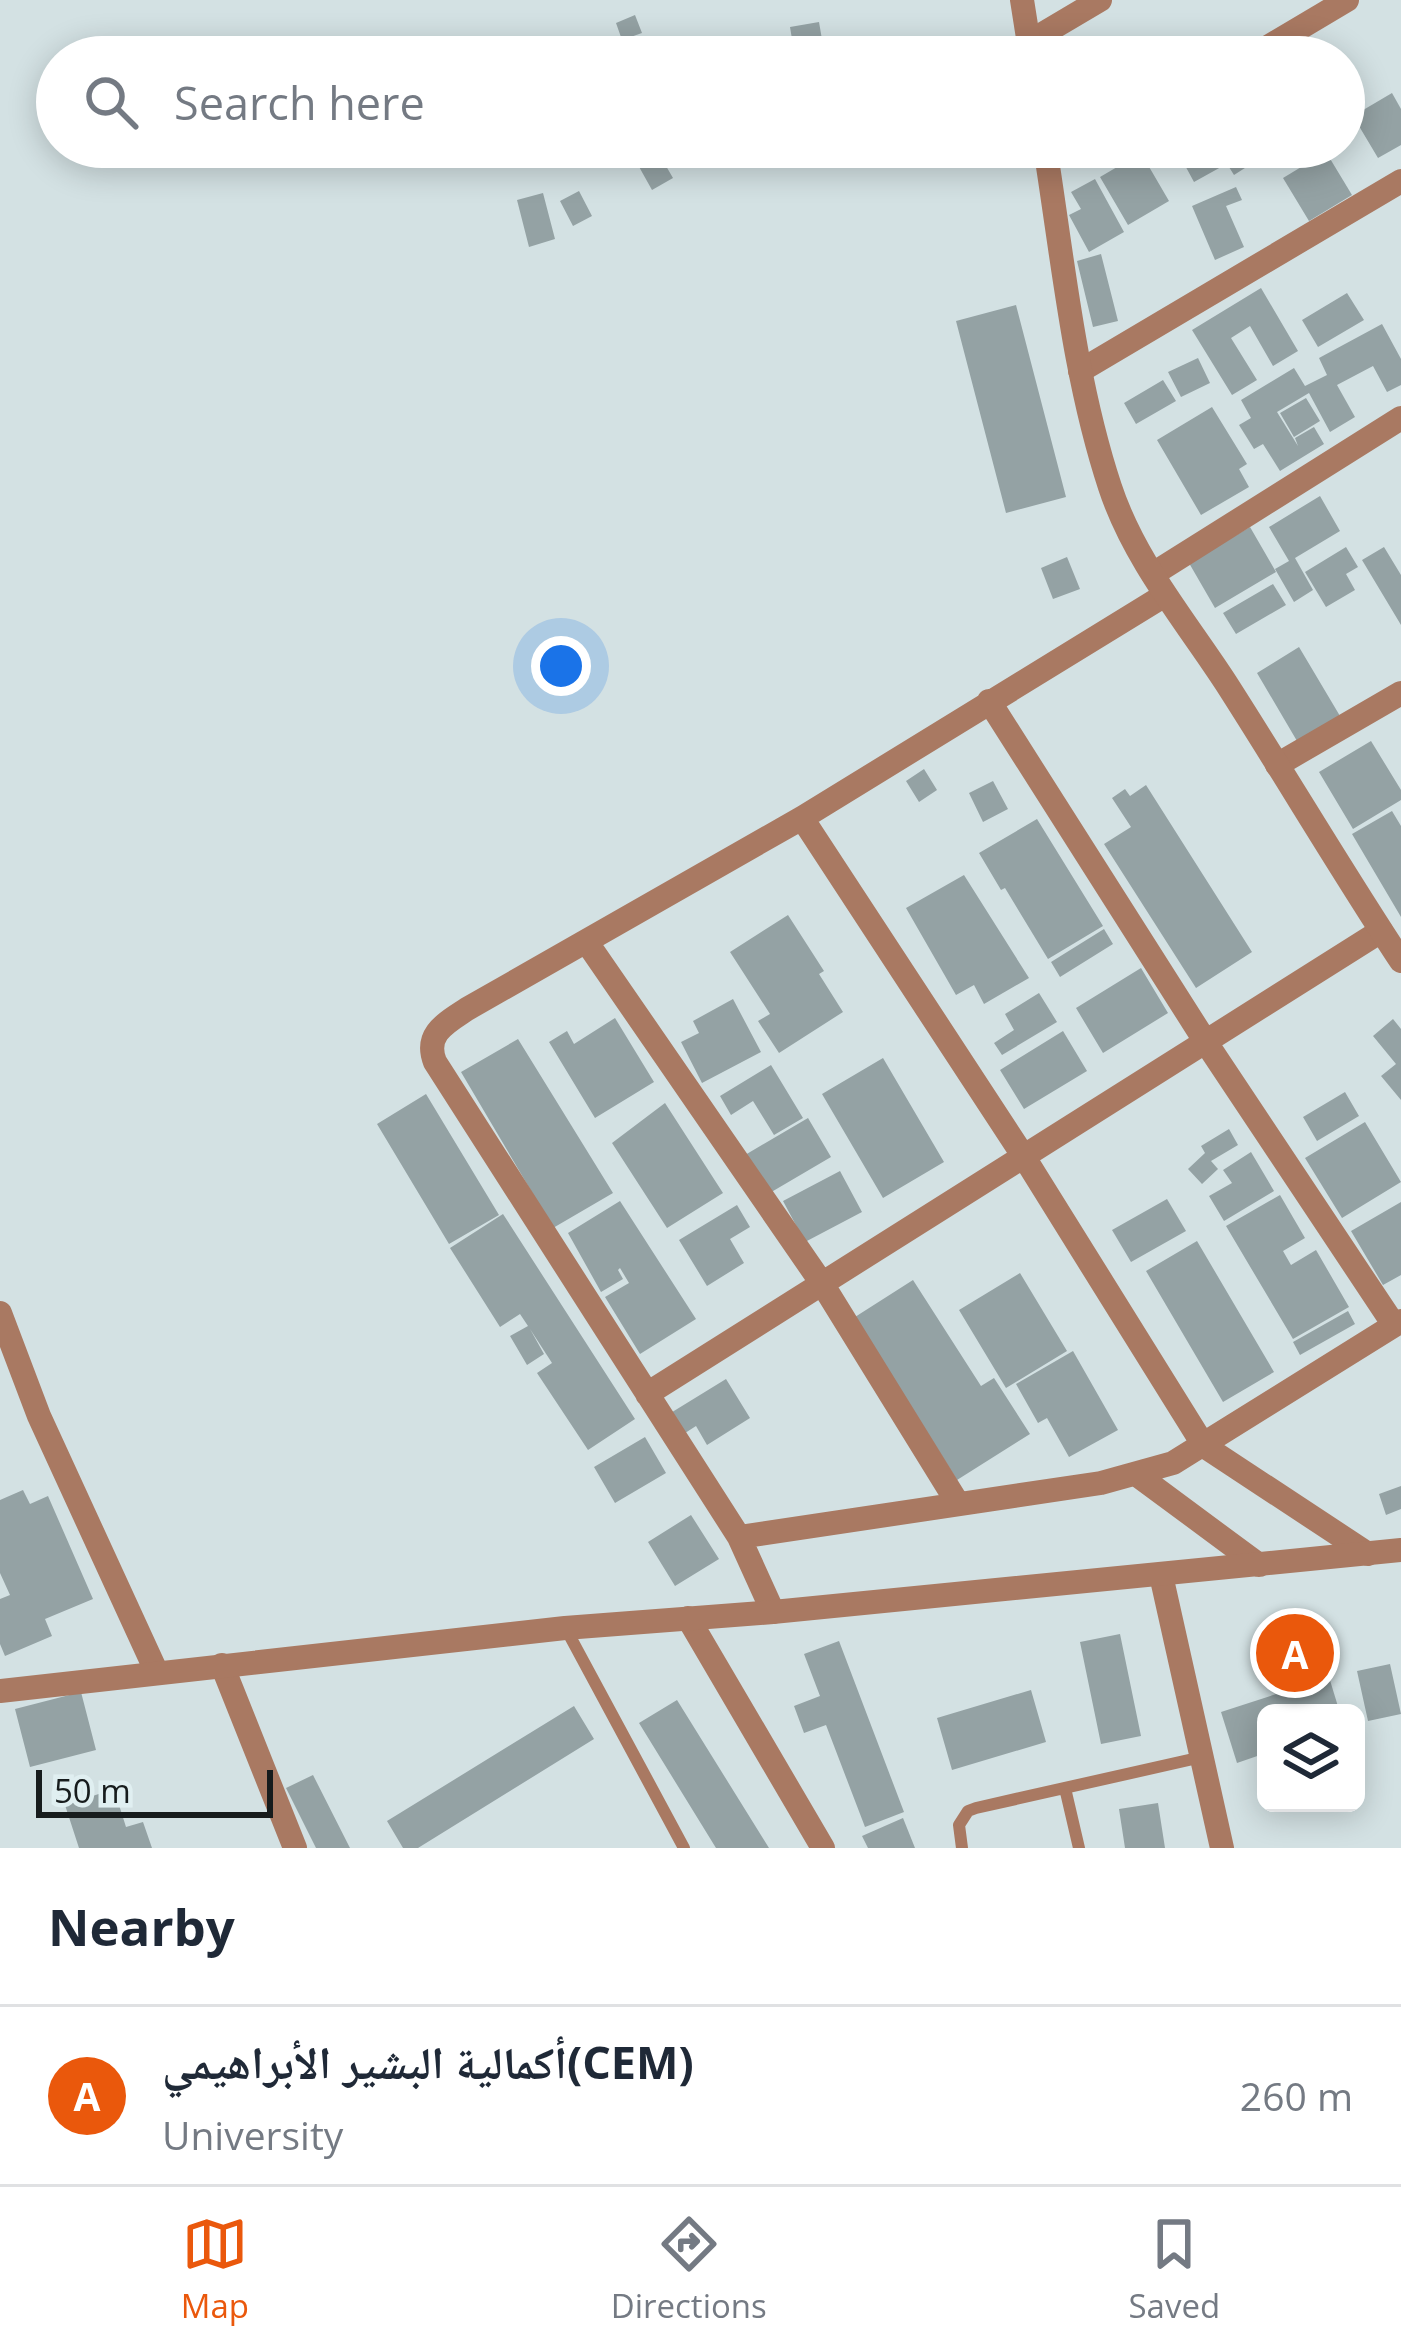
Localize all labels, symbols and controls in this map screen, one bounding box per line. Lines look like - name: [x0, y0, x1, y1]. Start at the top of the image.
- search box: [36, 36, 1365, 168]
- icon: search: [78, 69, 144, 135]
- text: Search here: [174, 72, 425, 133]
- your location: [531, 636, 591, 696]
- pin: A: [1256, 1608, 1334, 1698]
- map controls: [1257, 1704, 1365, 1812]
- button: layers: [1257, 1704, 1365, 1812]
- scale bar: [36, 1764, 273, 1817]
- text: 50 m: [54, 1768, 131, 1813]
- text: Nearby: [48, 1891, 235, 1961]
- text: أكمالية البشير الأبراهيمي(CEM): [162, 2031, 694, 2092]
- text: A: [74, 2069, 100, 2122]
- text: 260 m: [1240, 2069, 1353, 2122]
- text: University: [162, 2108, 343, 2161]
- tab: Map: [181, 2211, 249, 2328]
- tab: Directions: [611, 2211, 767, 2328]
- tab: Saved: [1128, 2211, 1220, 2328]

